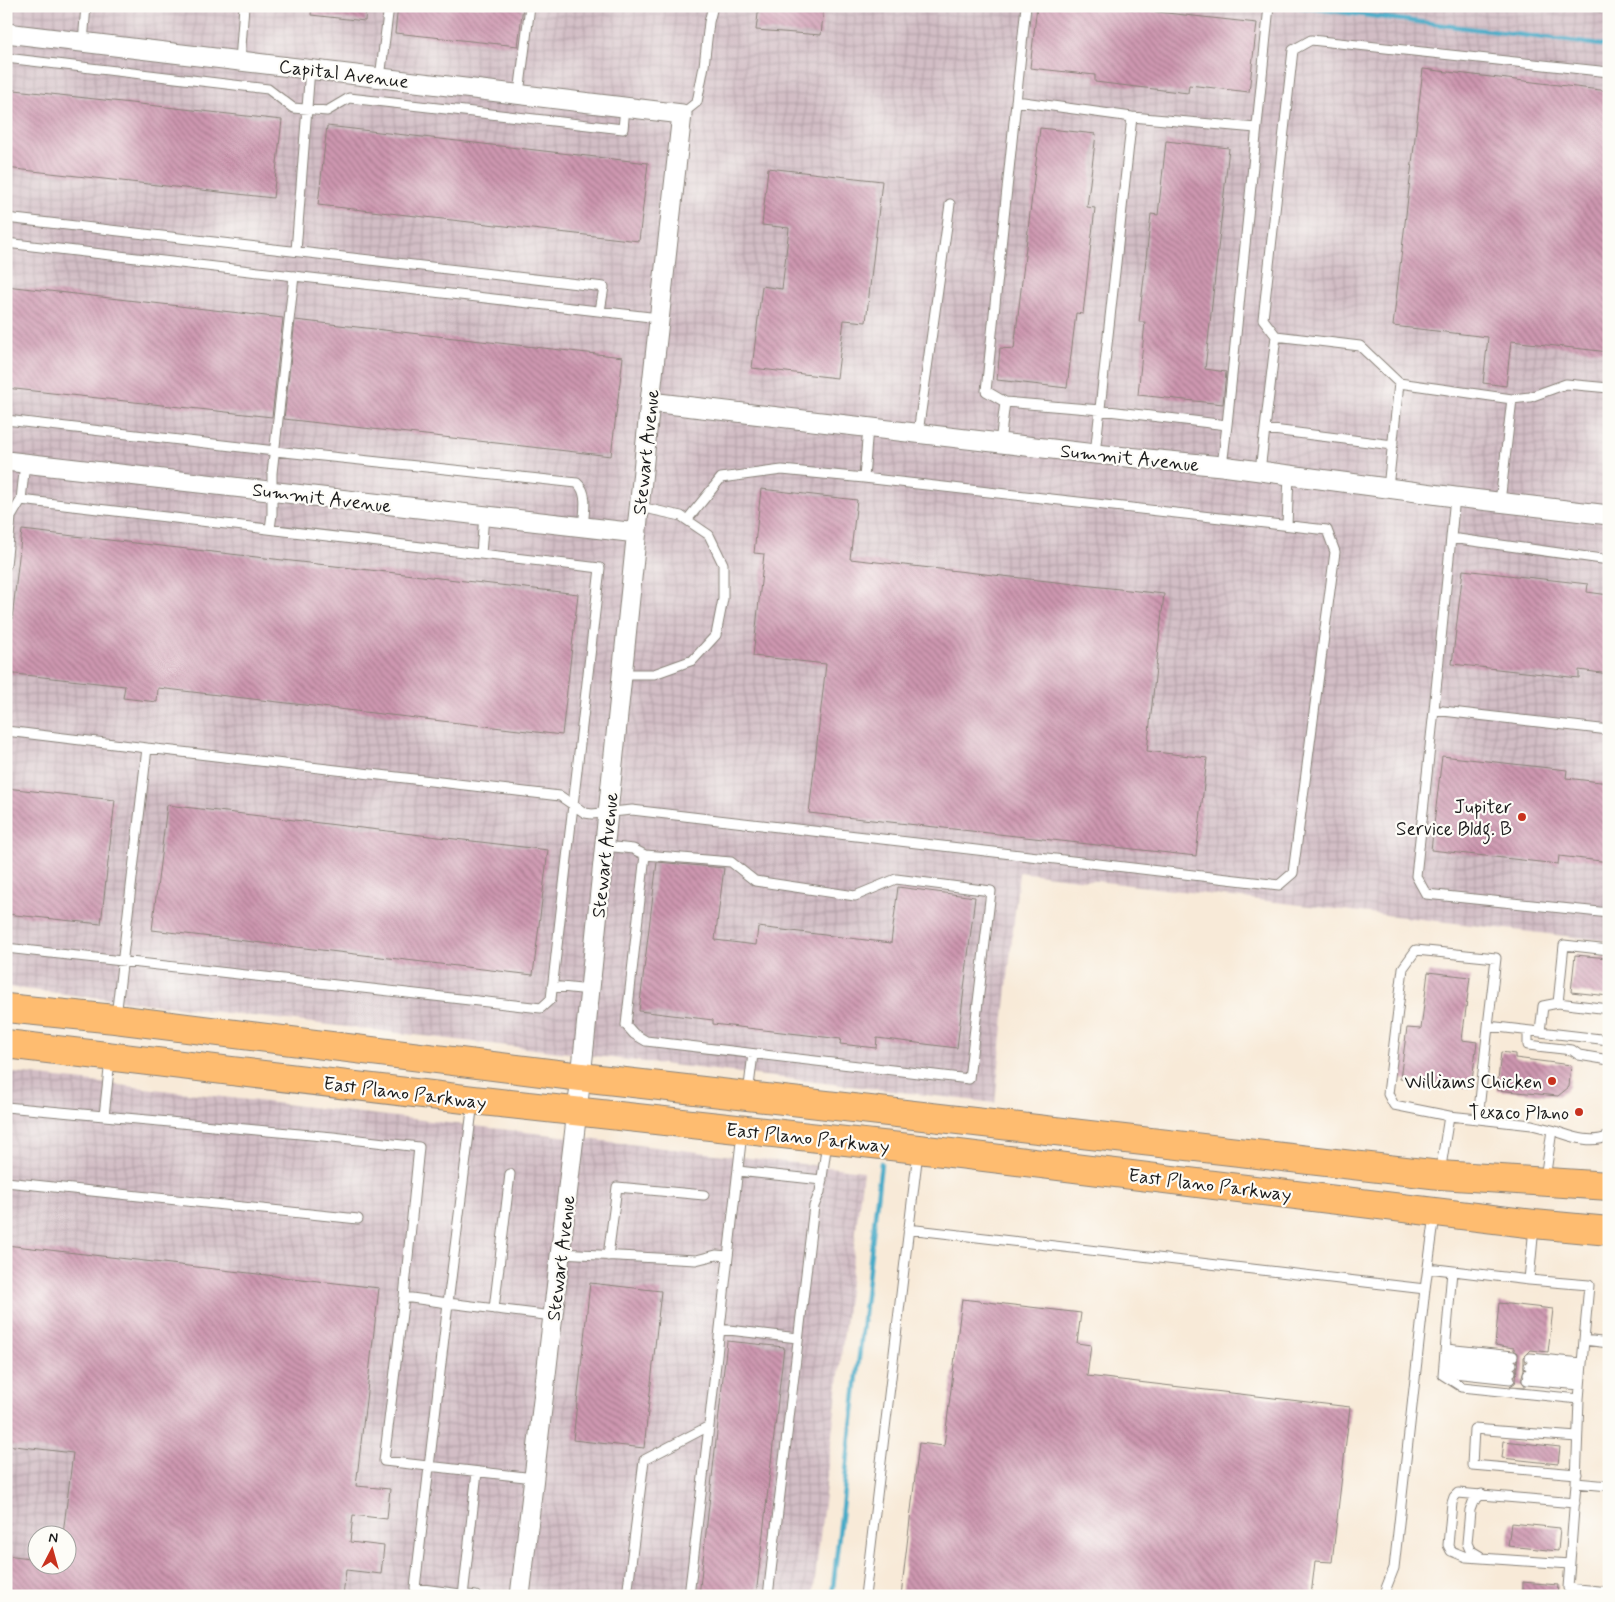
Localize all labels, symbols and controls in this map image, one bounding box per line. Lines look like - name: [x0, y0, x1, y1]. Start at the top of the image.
- street label: Capital Avenue: [277, 54, 410, 95]
- street label: Stewart Avenue: [627, 388, 666, 516]
- street label: Summit Avenue: [1059, 439, 1201, 478]
- street label: Summit Avenue: [251, 478, 393, 519]
- street label: Stewart Avenue: [586, 791, 625, 919]
- place label: Jupiter Service Bldg. B: [1396, 795, 1512, 845]
- marker: Jupiter Service Bldg. B: [1516, 811, 1528, 823]
- place label: Williams Chicken: [1405, 1070, 1542, 1095]
- street label: East Plano Parkway: [322, 1071, 488, 1116]
- marker: Williams Chicken: [1546, 1075, 1558, 1087]
- place label: Texaco Plano: [1468, 1101, 1569, 1126]
- marker: Texaco Plano: [1573, 1106, 1585, 1118]
- street label: East Plano Parkway: [725, 1117, 891, 1160]
- street label: East Plano Parkway: [1127, 1163, 1293, 1208]
- street label: Stewart Avenue: [541, 1194, 582, 1322]
- north arrow: [28, 1524, 78, 1574]
- text: N: [48, 1529, 59, 1548]

